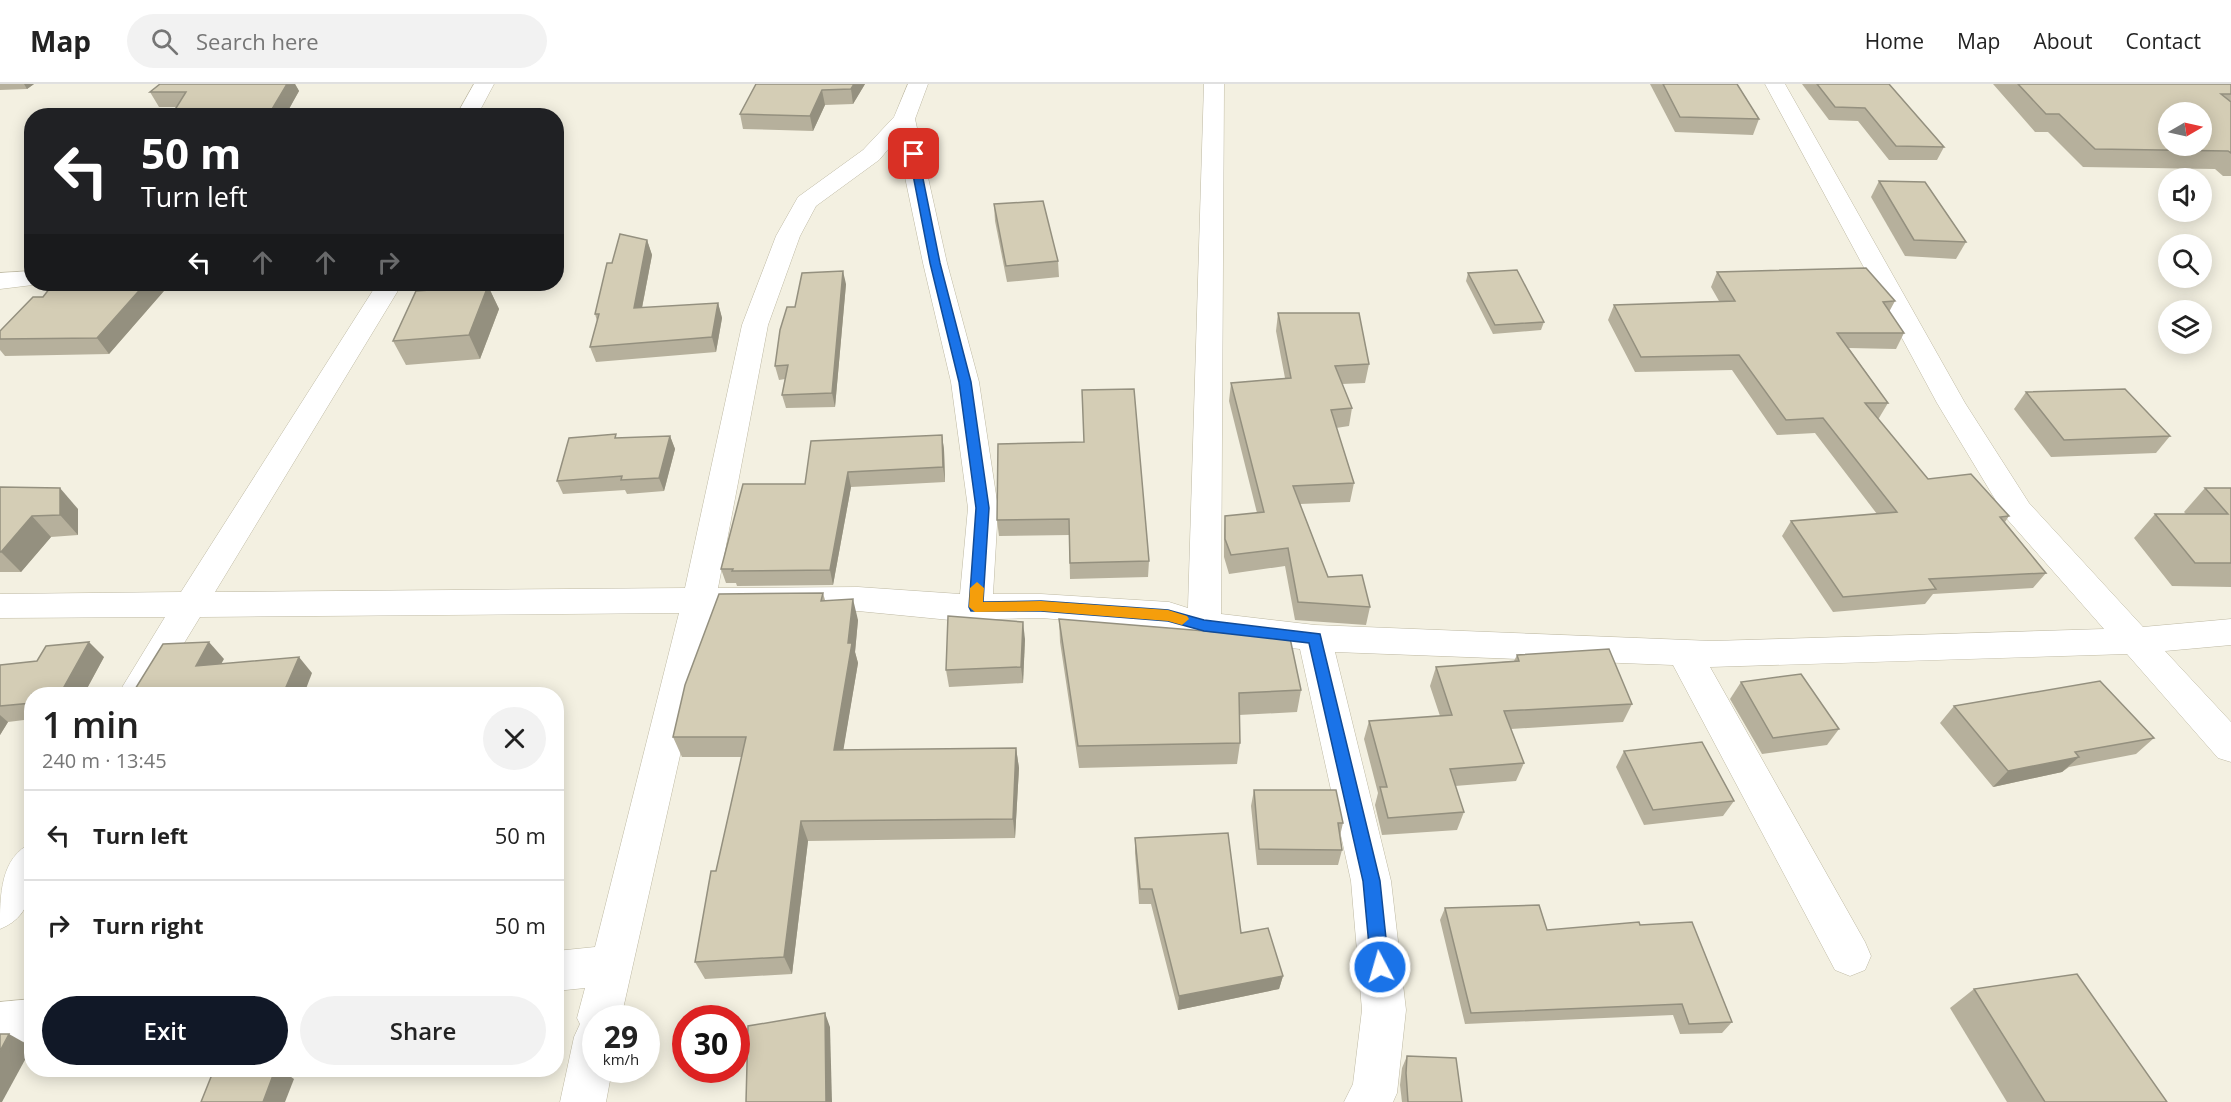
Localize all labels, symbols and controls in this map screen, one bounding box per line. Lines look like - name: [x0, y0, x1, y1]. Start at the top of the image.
- search box: [127, 14, 547, 68]
- text: Map: [30, 22, 91, 60]
- icon: search: [148, 25, 181, 58]
- text: Search here: [196, 26, 319, 56]
- text: Home: [1865, 27, 1924, 55]
- text: Map: [1957, 27, 2000, 55]
- text: About: [2033, 27, 2093, 55]
- text: Contact: [2126, 27, 2201, 55]
- north arrow: [2158, 102, 2212, 156]
- map controls: [2158, 102, 2212, 354]
- text: 50 m: [141, 124, 241, 181]
- pin: [888, 128, 939, 179]
- icon: left: [42, 132, 120, 210]
- icon: arrive: [897, 137, 930, 170]
- button: sound: [2158, 168, 2212, 222]
- text: Turn left: [141, 178, 248, 215]
- button: search: [2158, 234, 2212, 288]
- icon: left: [183, 246, 216, 279]
- icon: ahead: [246, 246, 279, 279]
- icon: ahead: [309, 246, 342, 279]
- icon: right: [372, 246, 405, 279]
- button: layers: [2158, 300, 2212, 354]
- text: 1 min: [42, 700, 139, 749]
- button: close: [483, 707, 546, 770]
- text: 240 m · 13:45: [42, 747, 167, 774]
- icon: left: [42, 819, 75, 852]
- text: Turn left: [93, 820, 188, 850]
- text: 50 m: [495, 820, 546, 850]
- icon: right: [42, 909, 75, 942]
- text: Turn right: [93, 910, 204, 940]
- text: 50 m: [495, 910, 546, 940]
- position arrow: [1348, 935, 1412, 999]
- button: Exit: [42, 996, 288, 1065]
- button: Share: [300, 996, 546, 1065]
- speed limit sign: 30: [672, 1005, 750, 1083]
- text: 29: [604, 1016, 638, 1057]
- text: km/h: [603, 1049, 639, 1069]

